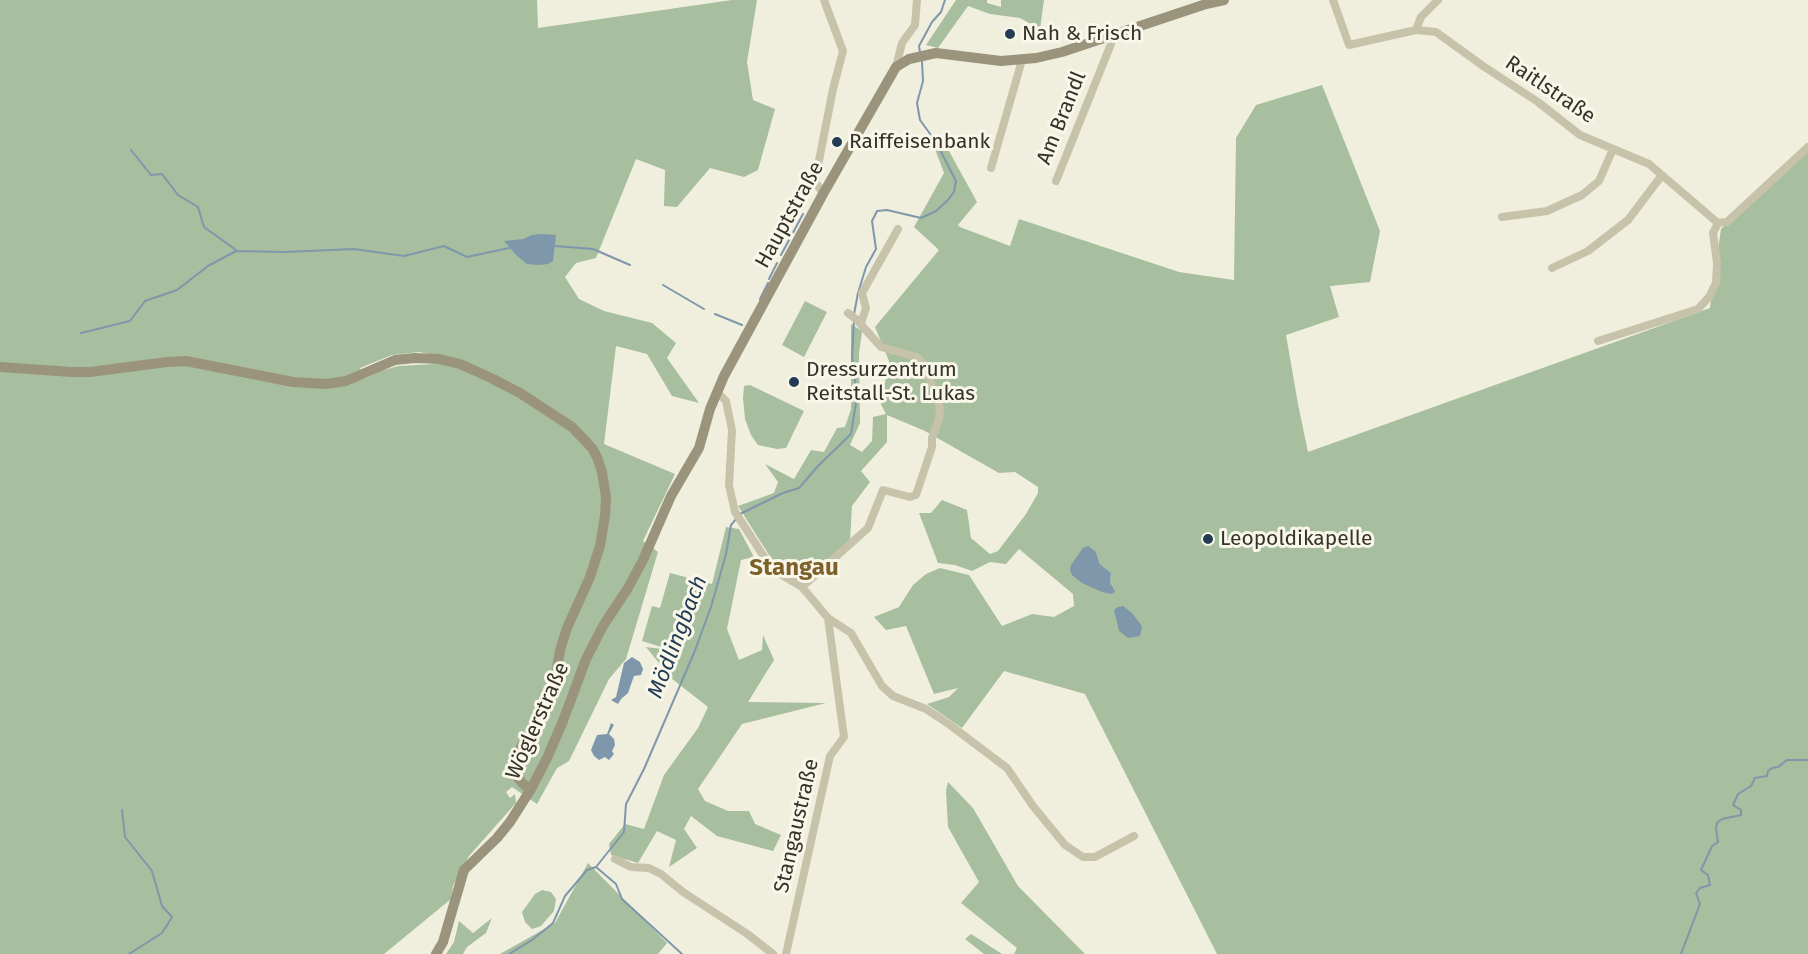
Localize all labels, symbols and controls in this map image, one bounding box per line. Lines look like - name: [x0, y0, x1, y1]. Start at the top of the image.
- place label: Nah & Frisch: [1022, 21, 1142, 47]
- marker: Nah & Frisch: [1003, 27, 1017, 41]
- street label: Raitlstraße: [1500, 51, 1600, 129]
- street label: Am Brandl: [1032, 68, 1092, 168]
- place label: Raiffeisenbank: [849, 129, 990, 155]
- marker: Raiffeisenbank: [830, 135, 844, 149]
- street label: Hauptstraße: [750, 157, 830, 273]
- place label: Dressurzentrum Reitstall-St. Lukas: [806, 357, 975, 407]
- marker: Dressurzentrum Reitstall-St. Lukas: [787, 375, 801, 389]
- place label: Leopoldikapelle: [1220, 526, 1372, 552]
- marker: Leopoldikapelle: [1201, 532, 1215, 546]
- district label: Stangau: [749, 554, 839, 582]
- water label: Mödlingbach: [643, 572, 713, 702]
- street label: Wöglerstraße: [501, 658, 575, 784]
- street label: Stangaustraße: [769, 756, 825, 896]

